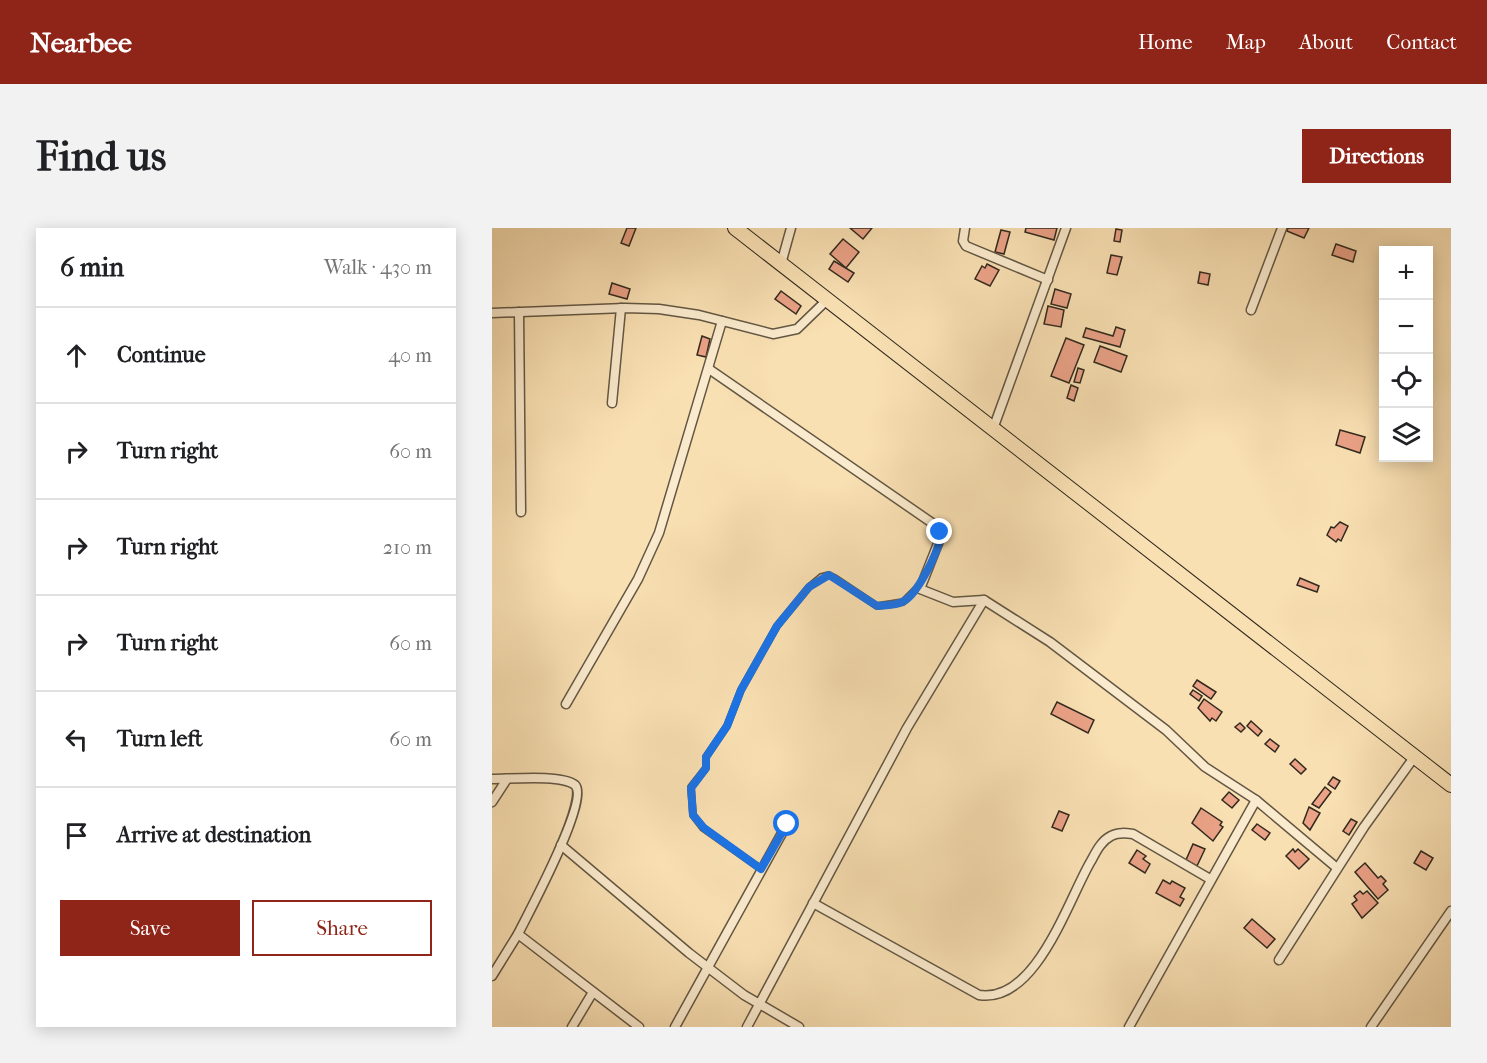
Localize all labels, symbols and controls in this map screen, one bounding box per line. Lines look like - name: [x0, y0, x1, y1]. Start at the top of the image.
- text: Nearbee: [30, 26, 132, 59]
- text: Home: [1138, 30, 1193, 54]
- text: Map: [1226, 30, 1266, 54]
- text: About: [1299, 30, 1353, 54]
- text: Contact: [1386, 30, 1457, 54]
- button: Directions: [1302, 129, 1451, 183]
- text: Find us: [36, 132, 166, 181]
- map controls: [1379, 246, 1433, 462]
- button: +: [1379, 246, 1433, 300]
- text: 6 min: [60, 252, 124, 283]
- text: Walk · 430 m: [324, 256, 432, 279]
- button: −: [1379, 300, 1433, 354]
- icon: ahead: [60, 339, 93, 372]
- text: Continue: [117, 342, 206, 368]
- text: 40 m: [388, 344, 432, 367]
- button: locate: [1379, 354, 1433, 408]
- button: layers: [1379, 408, 1433, 462]
- icon: right: [60, 435, 93, 468]
- text: Turn right: [117, 438, 218, 464]
- text: 60 m: [389, 440, 432, 463]
- route end: [926, 518, 952, 544]
- icon: right: [60, 531, 93, 564]
- text: Turn right: [117, 534, 218, 560]
- text: 210 m: [383, 536, 432, 559]
- icon: right: [60, 627, 93, 660]
- text: Turn right: [117, 630, 218, 656]
- text: 60 m: [389, 632, 432, 655]
- icon: left: [60, 723, 93, 756]
- text: Turn left: [117, 726, 203, 752]
- text: 60 m: [389, 728, 432, 751]
- route start: [773, 810, 799, 836]
- icon: arrive: [60, 819, 93, 852]
- text: Arrive at destination: [117, 822, 311, 848]
- button: Save: [60, 900, 240, 956]
- button: Share: [252, 900, 432, 956]

